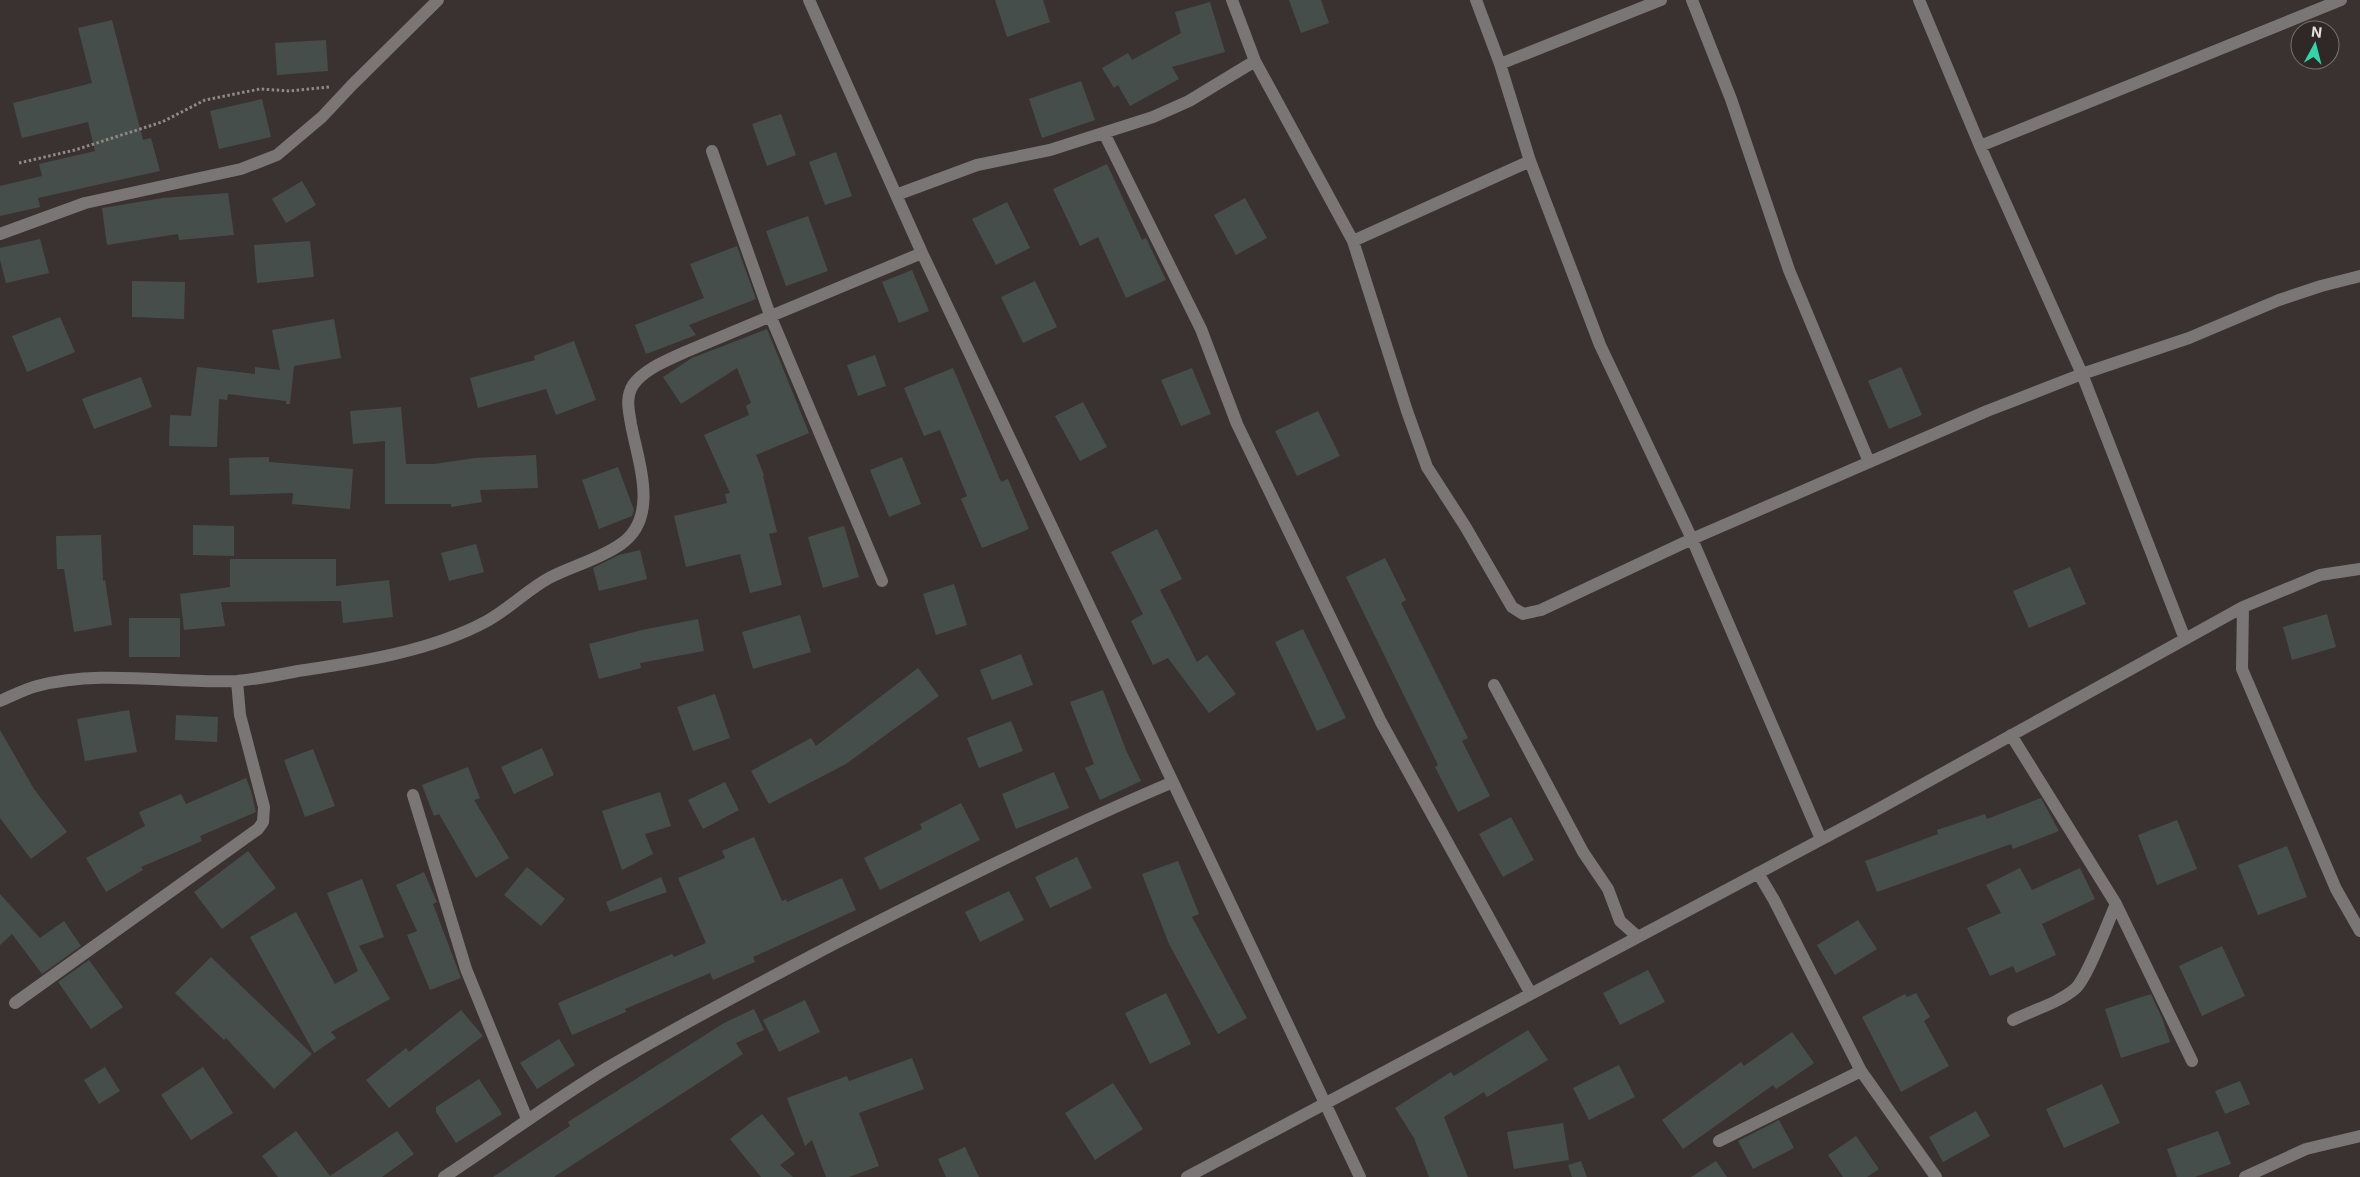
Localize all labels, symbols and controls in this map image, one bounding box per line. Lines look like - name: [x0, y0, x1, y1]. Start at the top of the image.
- north arrow: [2290, 20, 2340, 70]
- text: N: [2310, 23, 2323, 41]

